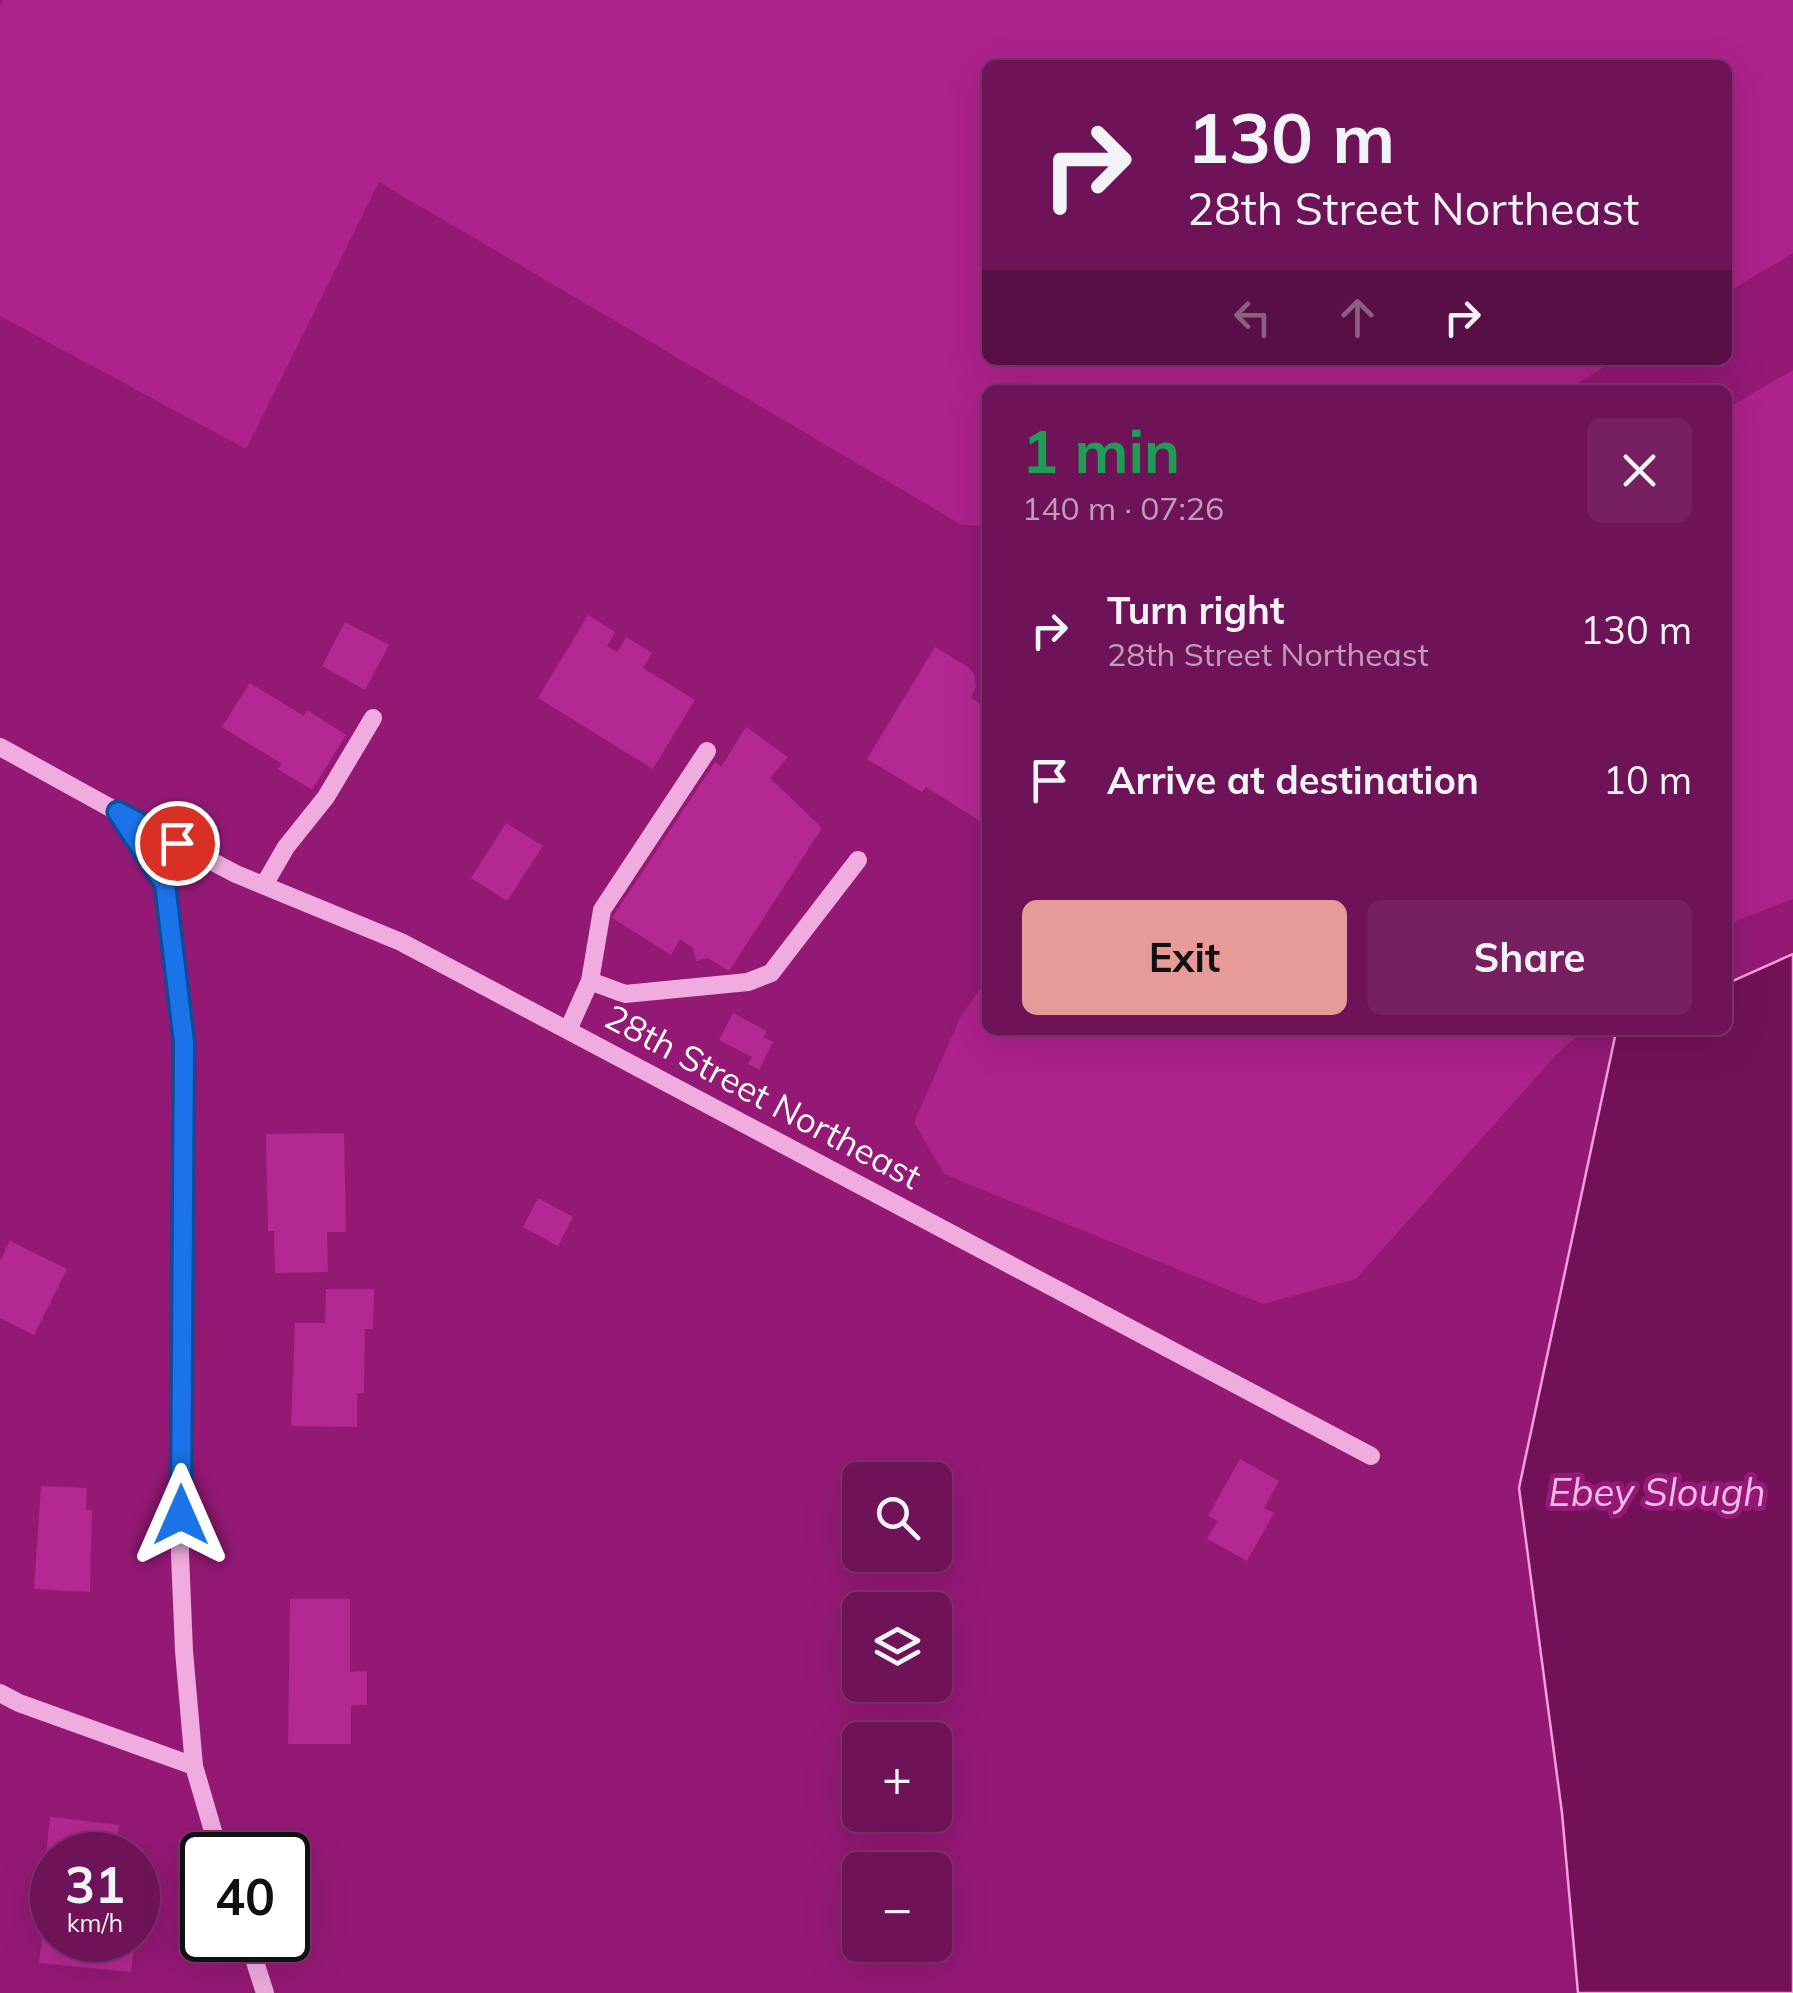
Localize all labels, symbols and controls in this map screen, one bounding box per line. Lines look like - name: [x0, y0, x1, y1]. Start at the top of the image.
- text: 130 m: [1187, 93, 1395, 181]
- icon: right: [1022, 100, 1152, 230]
- text: 28th Street Northeast: [1187, 180, 1639, 236]
- icon: left: [1225, 290, 1280, 345]
- icon: ahead: [1330, 290, 1385, 345]
- icon: right: [1435, 290, 1490, 345]
- text: 1 min: [1022, 413, 1180, 488]
- button: close: [1587, 418, 1692, 523]
- text: 140 m · 07:26: [1022, 488, 1224, 528]
- text: Turn right: [1107, 586, 1284, 634]
- icon: right: [1022, 603, 1077, 658]
- text: 130 m: [1580, 606, 1692, 654]
- text: 28th Street Northeast: [1107, 634, 1429, 674]
- icon: arrive: [1022, 753, 1077, 808]
- text: Arrive at destination: [1107, 756, 1479, 804]
- text: 10 m: [1603, 756, 1692, 804]
- pin: [135, 801, 220, 886]
- icon: arrive: [150, 816, 205, 871]
- button: Exit: [1022, 900, 1347, 1015]
- button: Share: [1367, 900, 1692, 1015]
- street label: 28th Street Northeast: [598, 994, 929, 1198]
- map controls: [842, 1462, 952, 1962]
- button: search: [842, 1462, 952, 1572]
- position arrow: [129, 1463, 233, 1567]
- water label: Ebey Slough: [1548, 1468, 1766, 1516]
- button: layers: [842, 1592, 952, 1702]
- button: +: [842, 1722, 952, 1832]
- speed limit sign: 40: [180, 1832, 310, 1962]
- button: −: [842, 1852, 952, 1962]
- text: 31: [65, 1853, 125, 1916]
- text: km/h: [67, 1907, 123, 1938]

